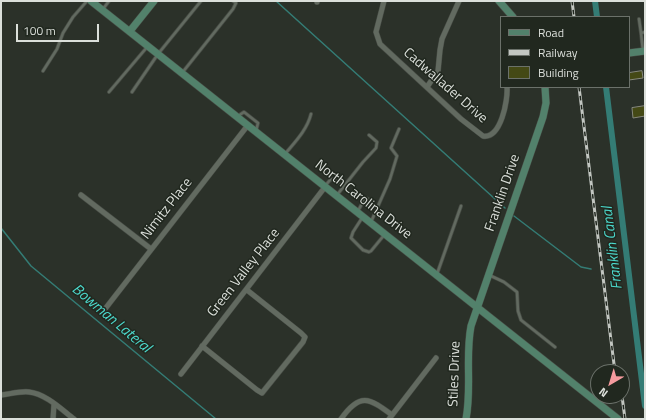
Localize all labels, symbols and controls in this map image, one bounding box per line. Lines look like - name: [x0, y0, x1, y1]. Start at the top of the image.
- scale bar: [18, 16, 101, 42]
- legend: [500, 16, 630, 88]
- text: 100 m: [23, 21, 56, 40]
- text: Road: [538, 23, 564, 42]
- text: Railway: [538, 43, 578, 62]
- street label: Cadwallader Drive: [399, 45, 491, 127]
- text: Building: [538, 63, 579, 82]
- street label: Franklin Drive: [482, 152, 524, 234]
- street label: North Carolina Drive: [311, 157, 415, 243]
- street label: Nimitz Place: [138, 175, 196, 243]
- water label: Franklin Canal: [599, 206, 627, 290]
- street label: Green Valley Place: [204, 225, 284, 321]
- water label: Bowman Lateral: [68, 281, 154, 357]
- street label: Stiles Drive: [445, 341, 465, 407]
- north arrow: [590, 364, 630, 404]
- text: N: [595, 384, 611, 401]

